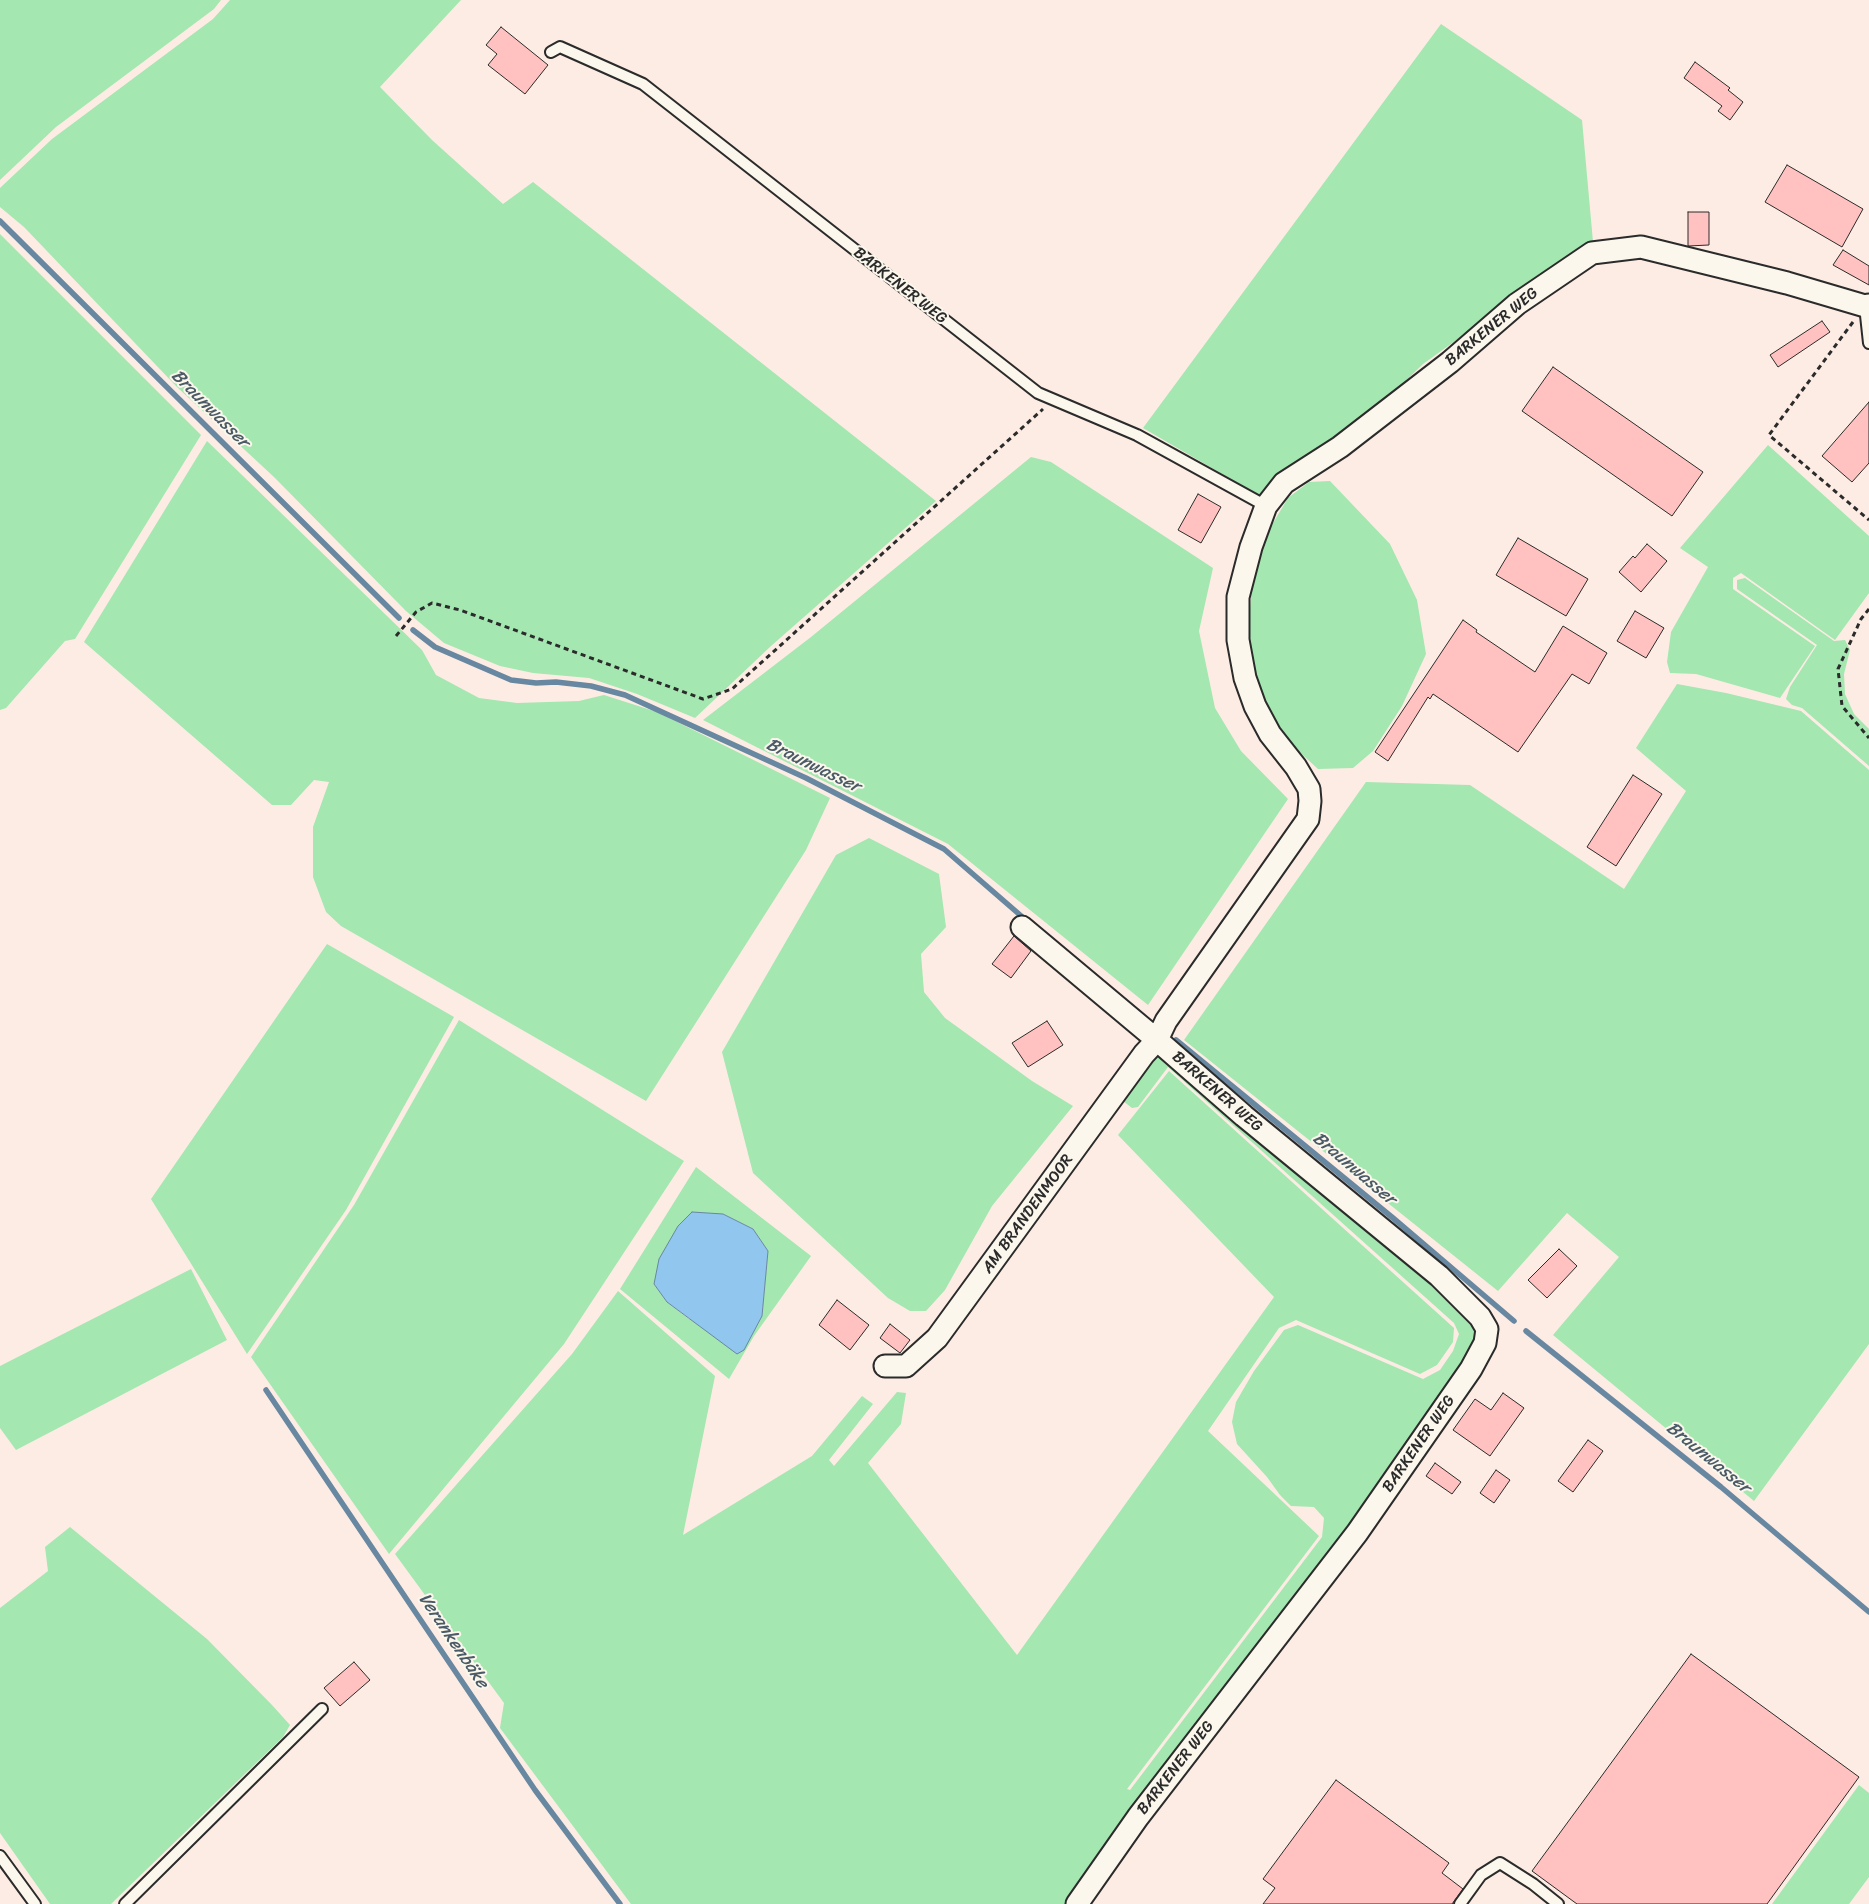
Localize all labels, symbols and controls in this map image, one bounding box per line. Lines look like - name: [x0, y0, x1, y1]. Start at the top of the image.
- street label: BARKENER WEG: [849, 243, 951, 329]
- street label: BARKENER WEG: [1442, 284, 1542, 370]
- water label: Braunwasser: [166, 365, 254, 453]
- water label: Braunwasser: [763, 734, 863, 798]
- street label: BARKENER WEG: [1168, 1047, 1266, 1137]
- water label: Braunwasser: [1308, 1128, 1400, 1210]
- street label: AM BRANDENMOOR: [978, 1151, 1078, 1277]
- street label: BARKENER WEG: [1378, 1392, 1460, 1496]
- water label: Braunwasser: [1662, 1418, 1754, 1498]
- water label: Verankenbäke: [413, 1589, 493, 1693]
- street label: BARKENER WEG: [1133, 1717, 1219, 1819]

